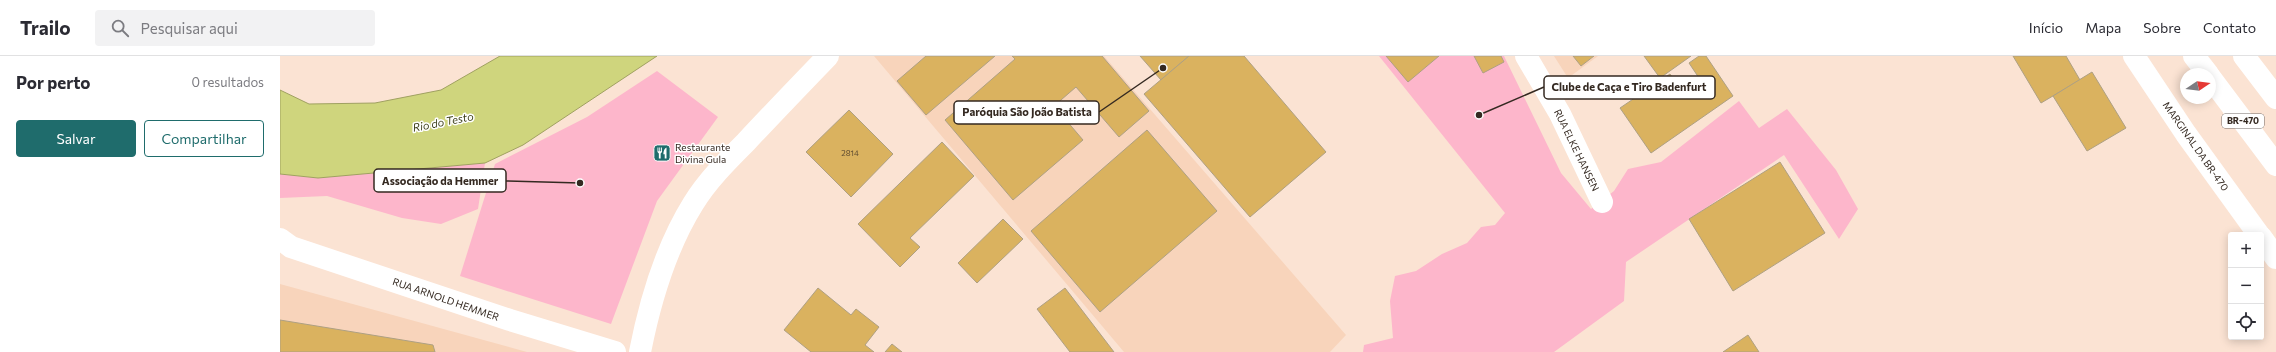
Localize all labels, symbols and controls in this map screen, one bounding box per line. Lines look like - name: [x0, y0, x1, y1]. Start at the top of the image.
- search box: [95, 10, 375, 46]
- text: Trailo: [20, 16, 71, 39]
- icon: search: [109, 17, 131, 39]
- text: Pesquisar aqui: [141, 19, 238, 37]
- text: Início: [2029, 19, 2063, 36]
- text: Mapa: [2085, 19, 2121, 36]
- text: Sobre: [2143, 19, 2181, 36]
- text: Contato: [2203, 19, 2256, 36]
- north arrow: [2180, 68, 2216, 104]
- text: Por perto: [16, 72, 91, 93]
- text: 0 resultados: [192, 74, 264, 90]
- callout: Clube de Caça e Tiro Badenfurt: [1544, 76, 1715, 99]
- text: Clube de Caça e Tiro Badenfurt: [1552, 80, 1707, 93]
- street label: MARGINAL DA BR-470: [2161, 99, 2231, 193]
- callout: Paróquia São João Batista: [954, 101, 1099, 124]
- text: Paróquia São João Batista: [962, 105, 1092, 119]
- street label: RUA ELKE HANSEN: [1552, 107, 1602, 193]
- water label: Rio do Testo: [411, 109, 475, 134]
- road number: BR-470: [2222, 114, 2264, 128]
- button: Salvar: [16, 120, 136, 157]
- button: Compartilhar: [144, 120, 264, 157]
- place label: Restaurante Divina Gula: [675, 141, 730, 165]
- restaurant icon: Restaurante Divina Gula: [652, 143, 672, 163]
- house number: 2814: [841, 148, 859, 158]
- callout: Associação da Hemmer: [374, 169, 506, 192]
- text: Associação da Hemmer: [382, 174, 499, 187]
- map controls: [2228, 232, 2264, 340]
- button: +: [2228, 232, 2264, 268]
- button: −: [2228, 268, 2264, 304]
- street label: RUA ARNOLD HEMMER: [391, 275, 501, 323]
- button: locate: [2228, 304, 2264, 340]

